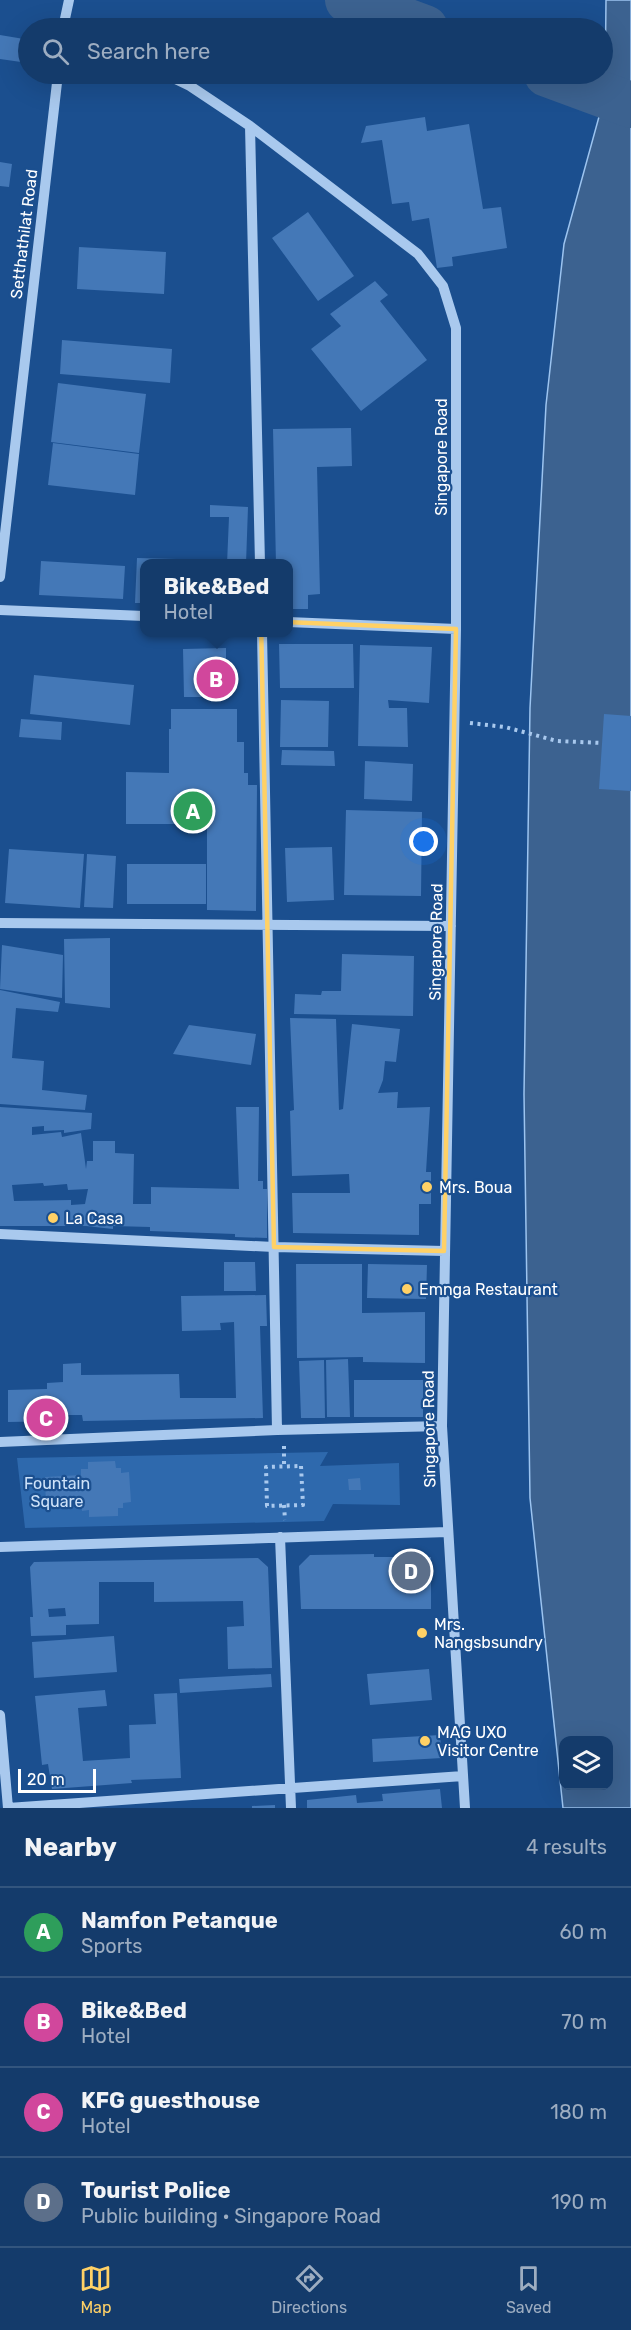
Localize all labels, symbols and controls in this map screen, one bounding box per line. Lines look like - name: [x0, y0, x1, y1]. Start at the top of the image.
- search box: [18, 18, 613, 84]
- icon: search: [39, 35, 72, 68]
- text: Search here: [87, 38, 210, 65]
- street label: Setthathilat Road: [7, 168, 41, 300]
- street label: Singapore Road: [432, 398, 451, 516]
- popup: [140, 559, 293, 637]
- text: Bike&Bed: [164, 573, 269, 600]
- text: Hotel: [164, 600, 213, 624]
- pin: B: [196, 656, 236, 702]
- pin: A: [174, 788, 212, 834]
- your location: [409, 827, 438, 856]
- street label: Singapore Road: [425, 883, 447, 1001]
- place label: Mrs. Boua: [439, 1178, 512, 1197]
- marker: Mrs. Boua: [420, 1180, 434, 1194]
- place label: La Casa: [65, 1209, 123, 1228]
- marker: La Casa: [46, 1211, 60, 1225]
- place label: Emnga Restaurant: [419, 1280, 558, 1299]
- marker: Emnga Restaurant: [400, 1282, 414, 1296]
- street label: Singapore Road: [418, 1370, 440, 1488]
- pin: C: [26, 1396, 66, 1440]
- park label: Fountain Square: [24, 1474, 90, 1511]
- pin: D: [392, 1548, 430, 1594]
- place label: Mrs. Nangsbsundry: [434, 1615, 543, 1652]
- marker: Mrs. Nangsbsundry: [415, 1626, 429, 1640]
- place label: MAG UXO Visitor Centre: [437, 1723, 539, 1760]
- marker: MAG UXO Visitor Centre: [418, 1734, 432, 1748]
- map controls: [559, 1736, 613, 1790]
- button: layers: [559, 1736, 613, 1790]
- scale bar: [18, 1766, 96, 1794]
- text: 20 m: [27, 1770, 65, 1789]
- text: Nearby: [24, 1832, 117, 1863]
- text: 4 results: [526, 1835, 607, 1859]
- text: Namfon Petanque: [81, 1907, 278, 1934]
- text: A: [36, 1920, 51, 1944]
- text: 60 m: [560, 1920, 607, 1944]
- text: Sports: [81, 1934, 142, 1958]
- text: Bike&Bed: [81, 1997, 187, 2024]
- text: B: [36, 2010, 51, 2034]
- text: 70 m: [561, 2010, 607, 2034]
- text: Hotel: [81, 2024, 131, 2048]
- text: KFG guesthouse: [81, 2087, 260, 2114]
- text: C: [36, 2100, 51, 2124]
- text: 180 m: [550, 2100, 607, 2124]
- text: Hotel: [81, 2114, 131, 2138]
- text: Tourist Police: [81, 2177, 231, 2204]
- text: D: [36, 2190, 51, 2214]
- text: 190 m: [551, 2190, 607, 2214]
- text: Public building · Singapore Road: [81, 2204, 381, 2228]
- tab: Map: [79, 2262, 112, 2317]
- tab: Directions: [271, 2262, 347, 2317]
- tab: Saved: [506, 2262, 552, 2317]

